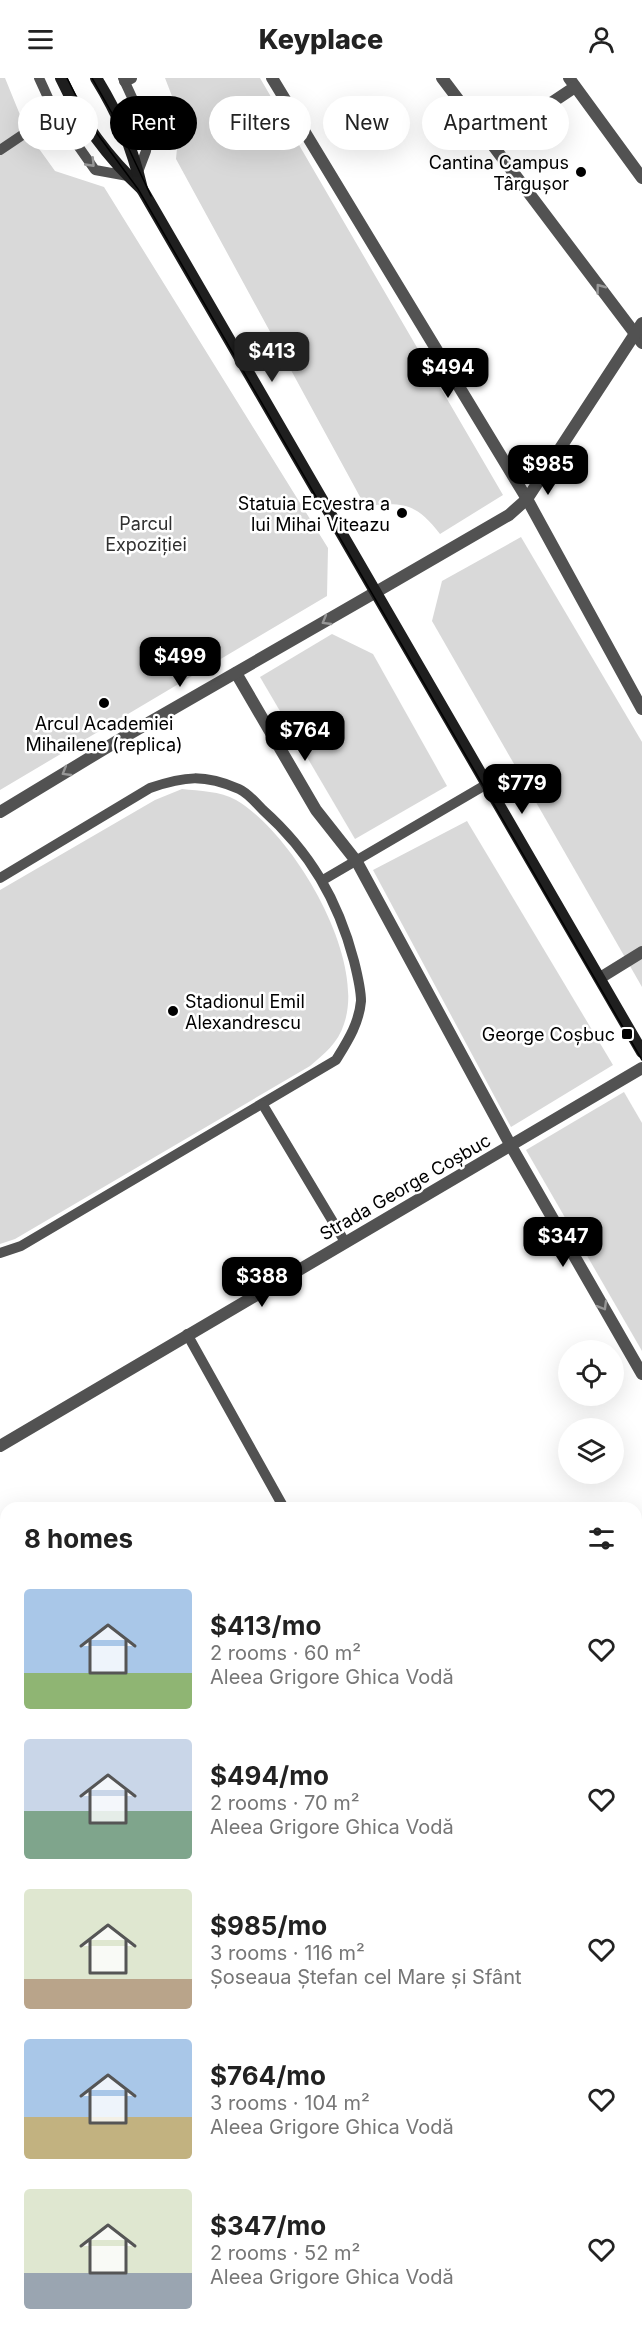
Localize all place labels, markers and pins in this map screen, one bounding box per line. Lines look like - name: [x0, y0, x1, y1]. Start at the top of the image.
- place label: Cantina Campus Târgușor: [429, 152, 569, 195]
- marker: Cantina Campus Târgușor: [574, 165, 588, 179]
- pin: $413: [236, 332, 308, 383]
- pin: $494: [412, 348, 484, 399]
- pin: $985: [512, 445, 584, 496]
- place label: Statuia Ecvestra a lui Mihai Viteazu: [238, 493, 390, 535]
- marker: Statuia Ecvestra a lui Mihai Viteazu: [395, 506, 409, 520]
- pin: $499: [144, 637, 216, 688]
- marker: Arcul Academiei Mihailene (replica): [97, 696, 111, 710]
- pin: $764: [269, 711, 341, 762]
- place label: Arcul Academiei Mihailene (replica): [25, 713, 183, 755]
- pin: $779: [486, 764, 558, 815]
- place label: Stadionul Emil Alexandrescu: [185, 991, 305, 1033]
- marker: Stadionul Emil Alexandrescu: [166, 1004, 180, 1018]
- place label: George Coșbuc: [482, 1024, 615, 1046]
- marker: George Coșbuc: [620, 1027, 634, 1041]
- pin: $347: [527, 1217, 599, 1268]
- pin: $388: [226, 1257, 298, 1308]

